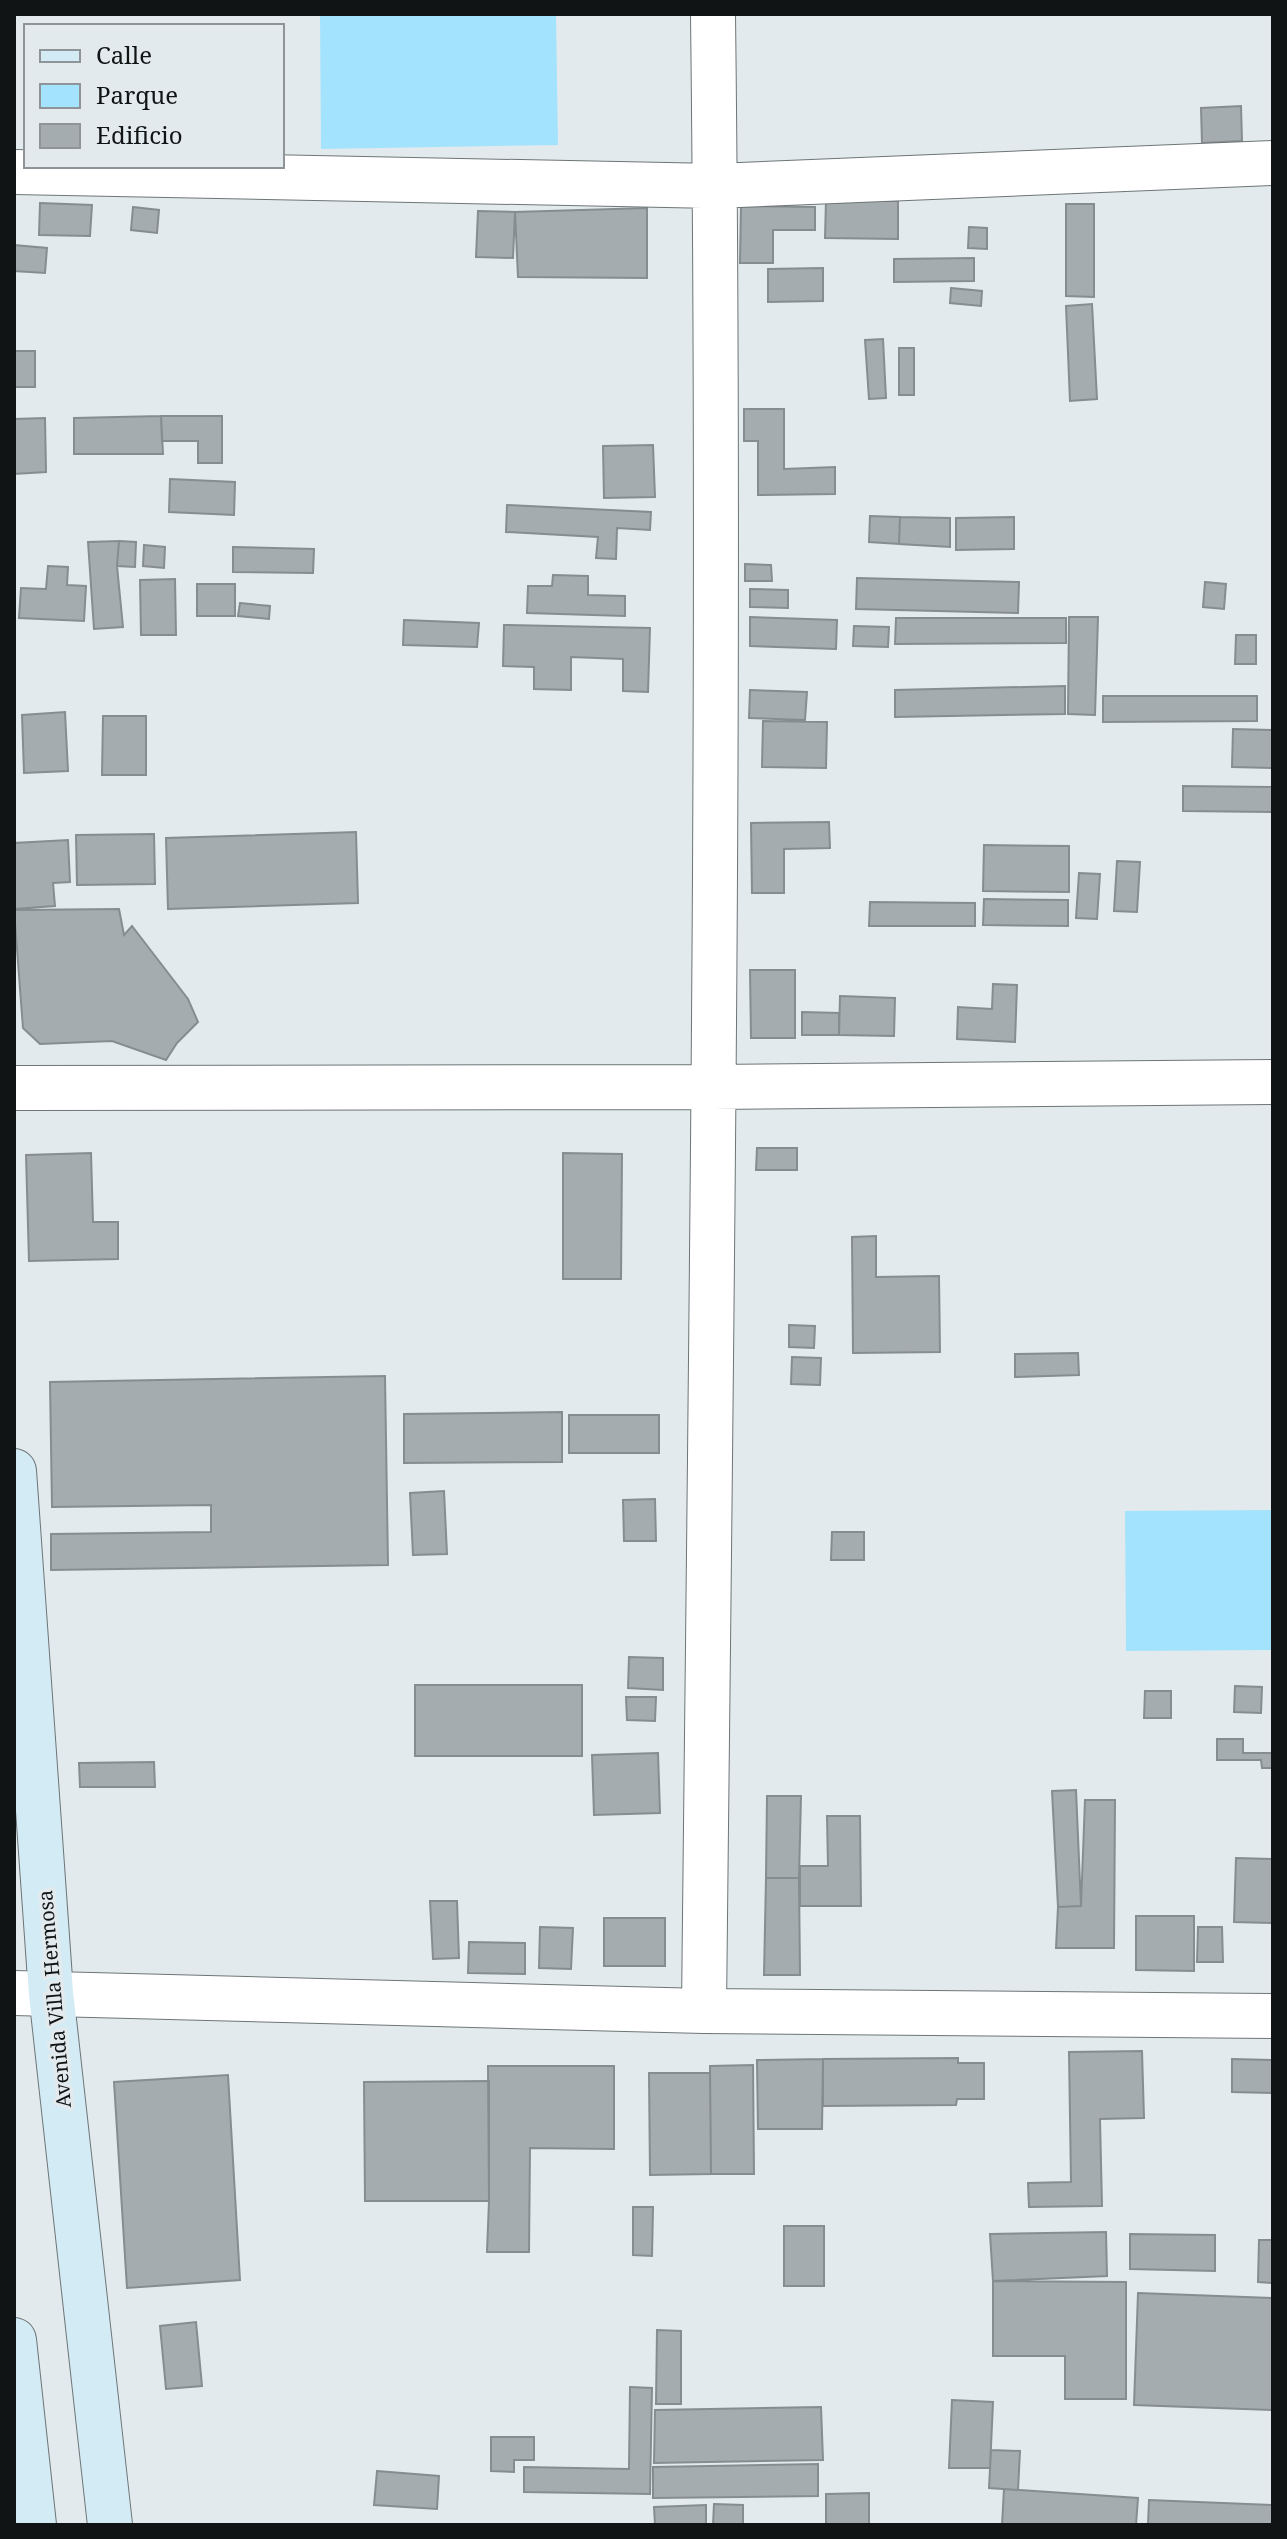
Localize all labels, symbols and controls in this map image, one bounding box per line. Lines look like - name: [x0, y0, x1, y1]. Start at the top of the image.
- legend: [24, 24, 284, 168]
- text: Calle: [96, 38, 152, 71]
- text: Parque: [96, 78, 178, 111]
- text: Edificio: [96, 118, 183, 151]
- street label: Avenida Villa Hermosa: [31, 1889, 77, 2109]

